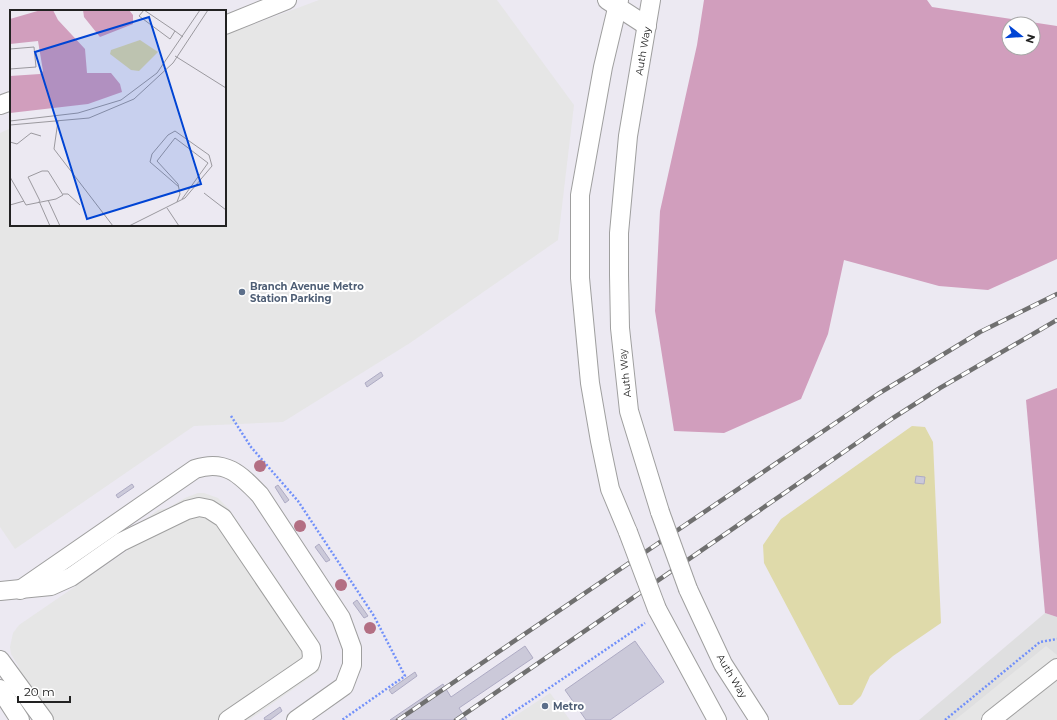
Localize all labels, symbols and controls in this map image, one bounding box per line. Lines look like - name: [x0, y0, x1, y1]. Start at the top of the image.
- inset map: [10, 10, 226, 226]
- north arrow: [1001, 16, 1041, 56]
- street label: Auth Way: [632, 25, 654, 76]
- text: N: [1023, 33, 1039, 45]
- place label: Branch Avenue Metro Station Parking: [250, 280, 364, 305]
- marker: Branch Avenue Metro Station Parking: [237, 287, 247, 297]
- street label: Auth Way: [616, 347, 634, 398]
- street label: Auth Way: [714, 652, 750, 701]
- scale bar: [18, 678, 70, 704]
- text: 20 m: [24, 684, 55, 699]
- place label: Metro: [553, 700, 584, 713]
- marker: Metro: [540, 701, 550, 711]

